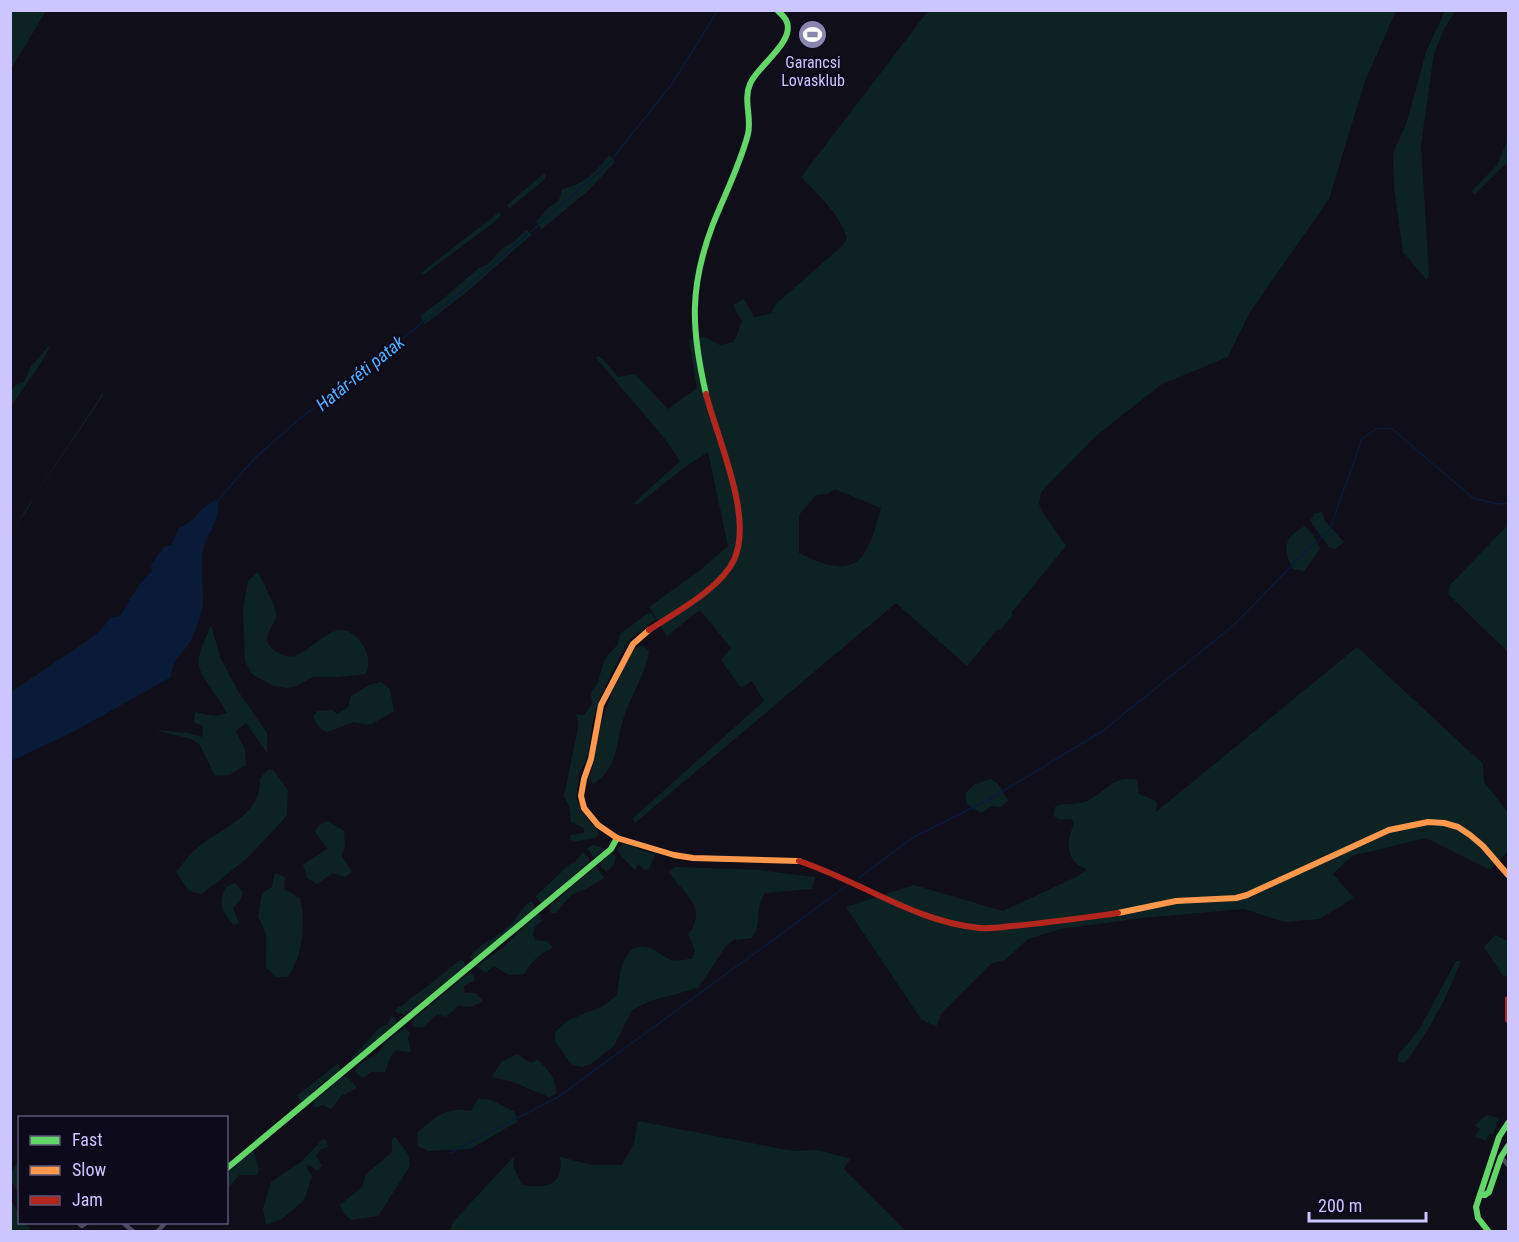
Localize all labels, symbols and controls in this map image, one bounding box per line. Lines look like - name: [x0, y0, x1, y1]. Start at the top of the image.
- sports icon: Garancsi Lovasklub: [797, 18, 829, 50]
- place label: Garancsi Lovasklub: [781, 53, 845, 90]
- water label: Határ-réti patak: [312, 330, 409, 415]
- legend: [18, 1116, 228, 1224]
- text: Fast: [72, 1129, 103, 1150]
- text: Slow: [72, 1159, 107, 1180]
- scale bar: [1309, 1185, 1426, 1223]
- text: Jam: [72, 1189, 103, 1210]
- text: 200 m: [1318, 1195, 1362, 1216]

